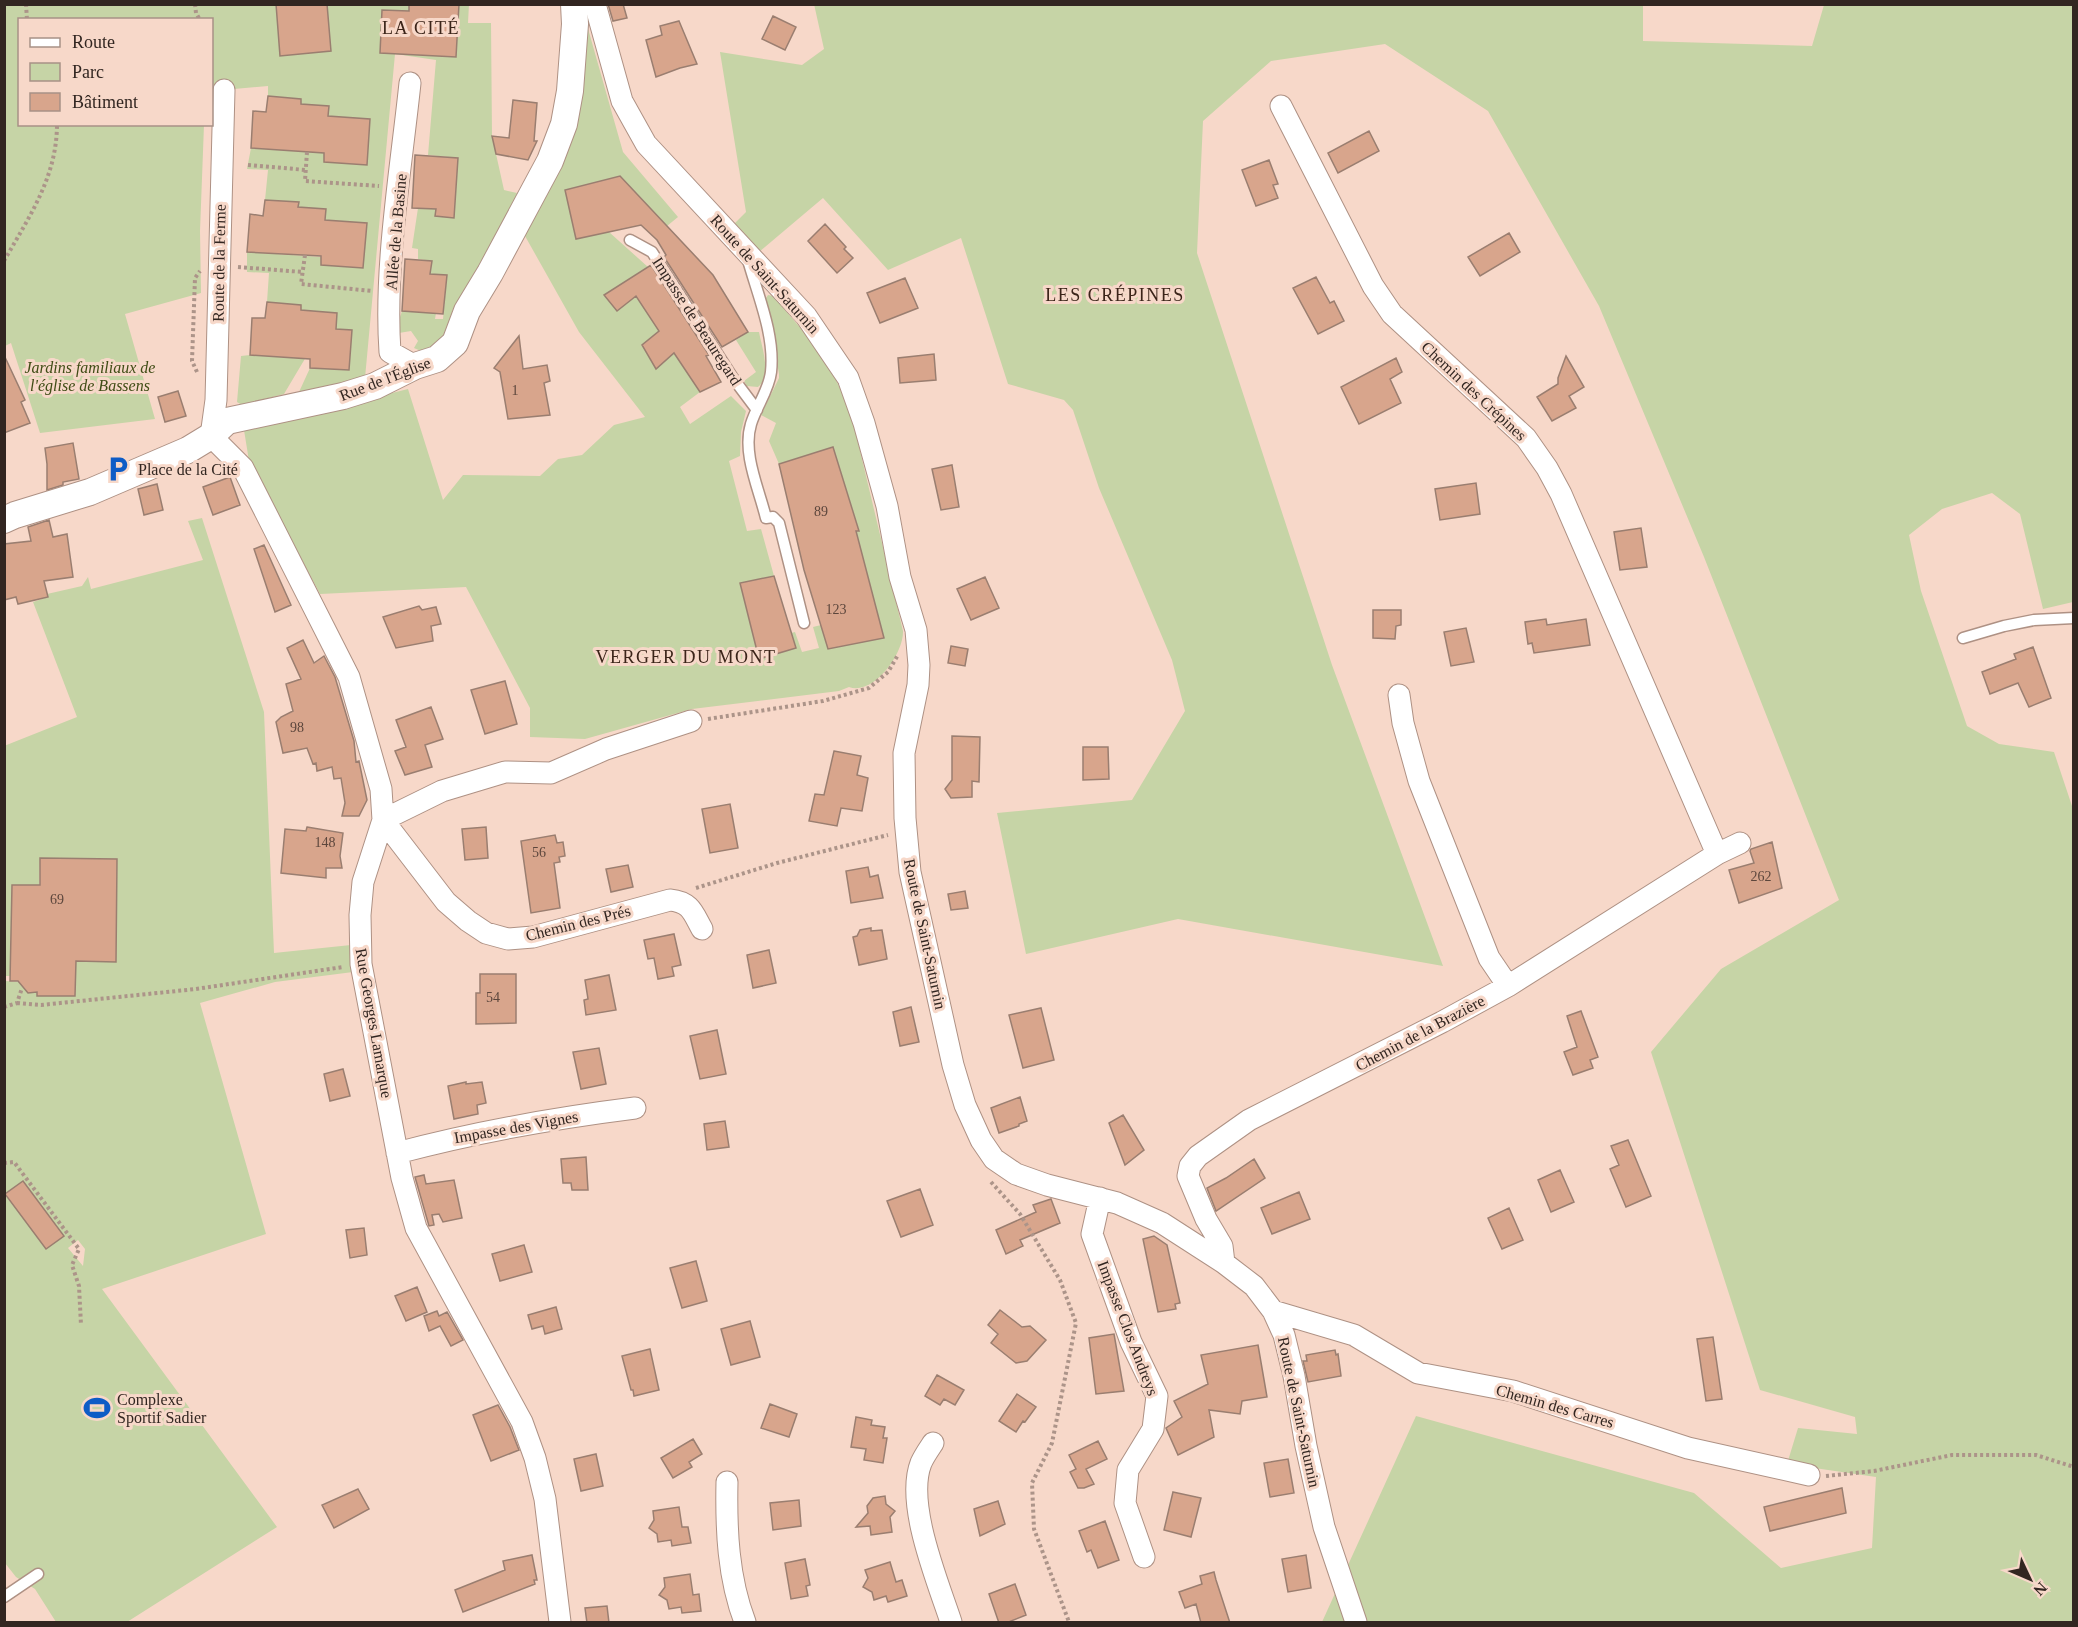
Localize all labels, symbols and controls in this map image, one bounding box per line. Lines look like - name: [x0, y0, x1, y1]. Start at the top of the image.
- district label: LA CITÉ: [382, 17, 460, 38]
- legend: [18, 18, 213, 126]
- text: Route: [72, 32, 115, 52]
- text: Parc: [72, 62, 104, 82]
- text: Bâtiment: [72, 92, 138, 112]
- street label: Allée de la Basine: [382, 173, 410, 291]
- street label: Route de la Ferme: [209, 204, 229, 322]
- street label: Route de Saint-Saturnin: [707, 211, 823, 337]
- street label: Impasse de Beauregard: [648, 254, 745, 389]
- district label: LES CRÉPINES: [1045, 284, 1185, 305]
- street label: Chemin des Crépines: [1417, 338, 1530, 445]
- street label: Rue de l'Église: [337, 353, 433, 405]
- park label: Jardins familiaux de l'église de Bassens: [25, 359, 155, 395]
- house number: 1: [512, 383, 519, 398]
- parking icon: Place de la Cité: [103, 454, 133, 484]
- place label: Place de la Cité: [138, 461, 238, 478]
- house number: 89: [814, 504, 828, 519]
- house number: 123: [826, 602, 847, 617]
- district label: VERGER DU MONT: [596, 647, 777, 667]
- house number: 98: [290, 720, 304, 735]
- house number: 148: [315, 835, 336, 850]
- house number: 56: [532, 845, 546, 860]
- street label: Route de Saint-Saturnin: [901, 857, 949, 1011]
- house number: 262: [1751, 869, 1772, 884]
- house number: 69: [50, 892, 64, 907]
- street label: Chemin des Prés: [524, 902, 632, 944]
- street label: Rue Georges Lamarque: [351, 947, 396, 1099]
- house number: 54: [486, 990, 500, 1005]
- street label: Chemin de la Brazière: [1353, 992, 1487, 1074]
- street label: Impasse des Vignes: [453, 1108, 580, 1147]
- street label: Impasse Clos Andreys: [1093, 1258, 1162, 1398]
- street label: Route de Saint-Saturnin: [1275, 1335, 1323, 1489]
- street label: Chemin des Carres: [1494, 1381, 1616, 1431]
- place label: Complexe Sportif Sadier: [117, 1391, 207, 1427]
- sports icon: Complexe Sportif Sadier: [82, 1393, 112, 1423]
- north arrow: [2000, 1549, 2060, 1609]
- text: N: [2030, 1579, 2051, 1599]

